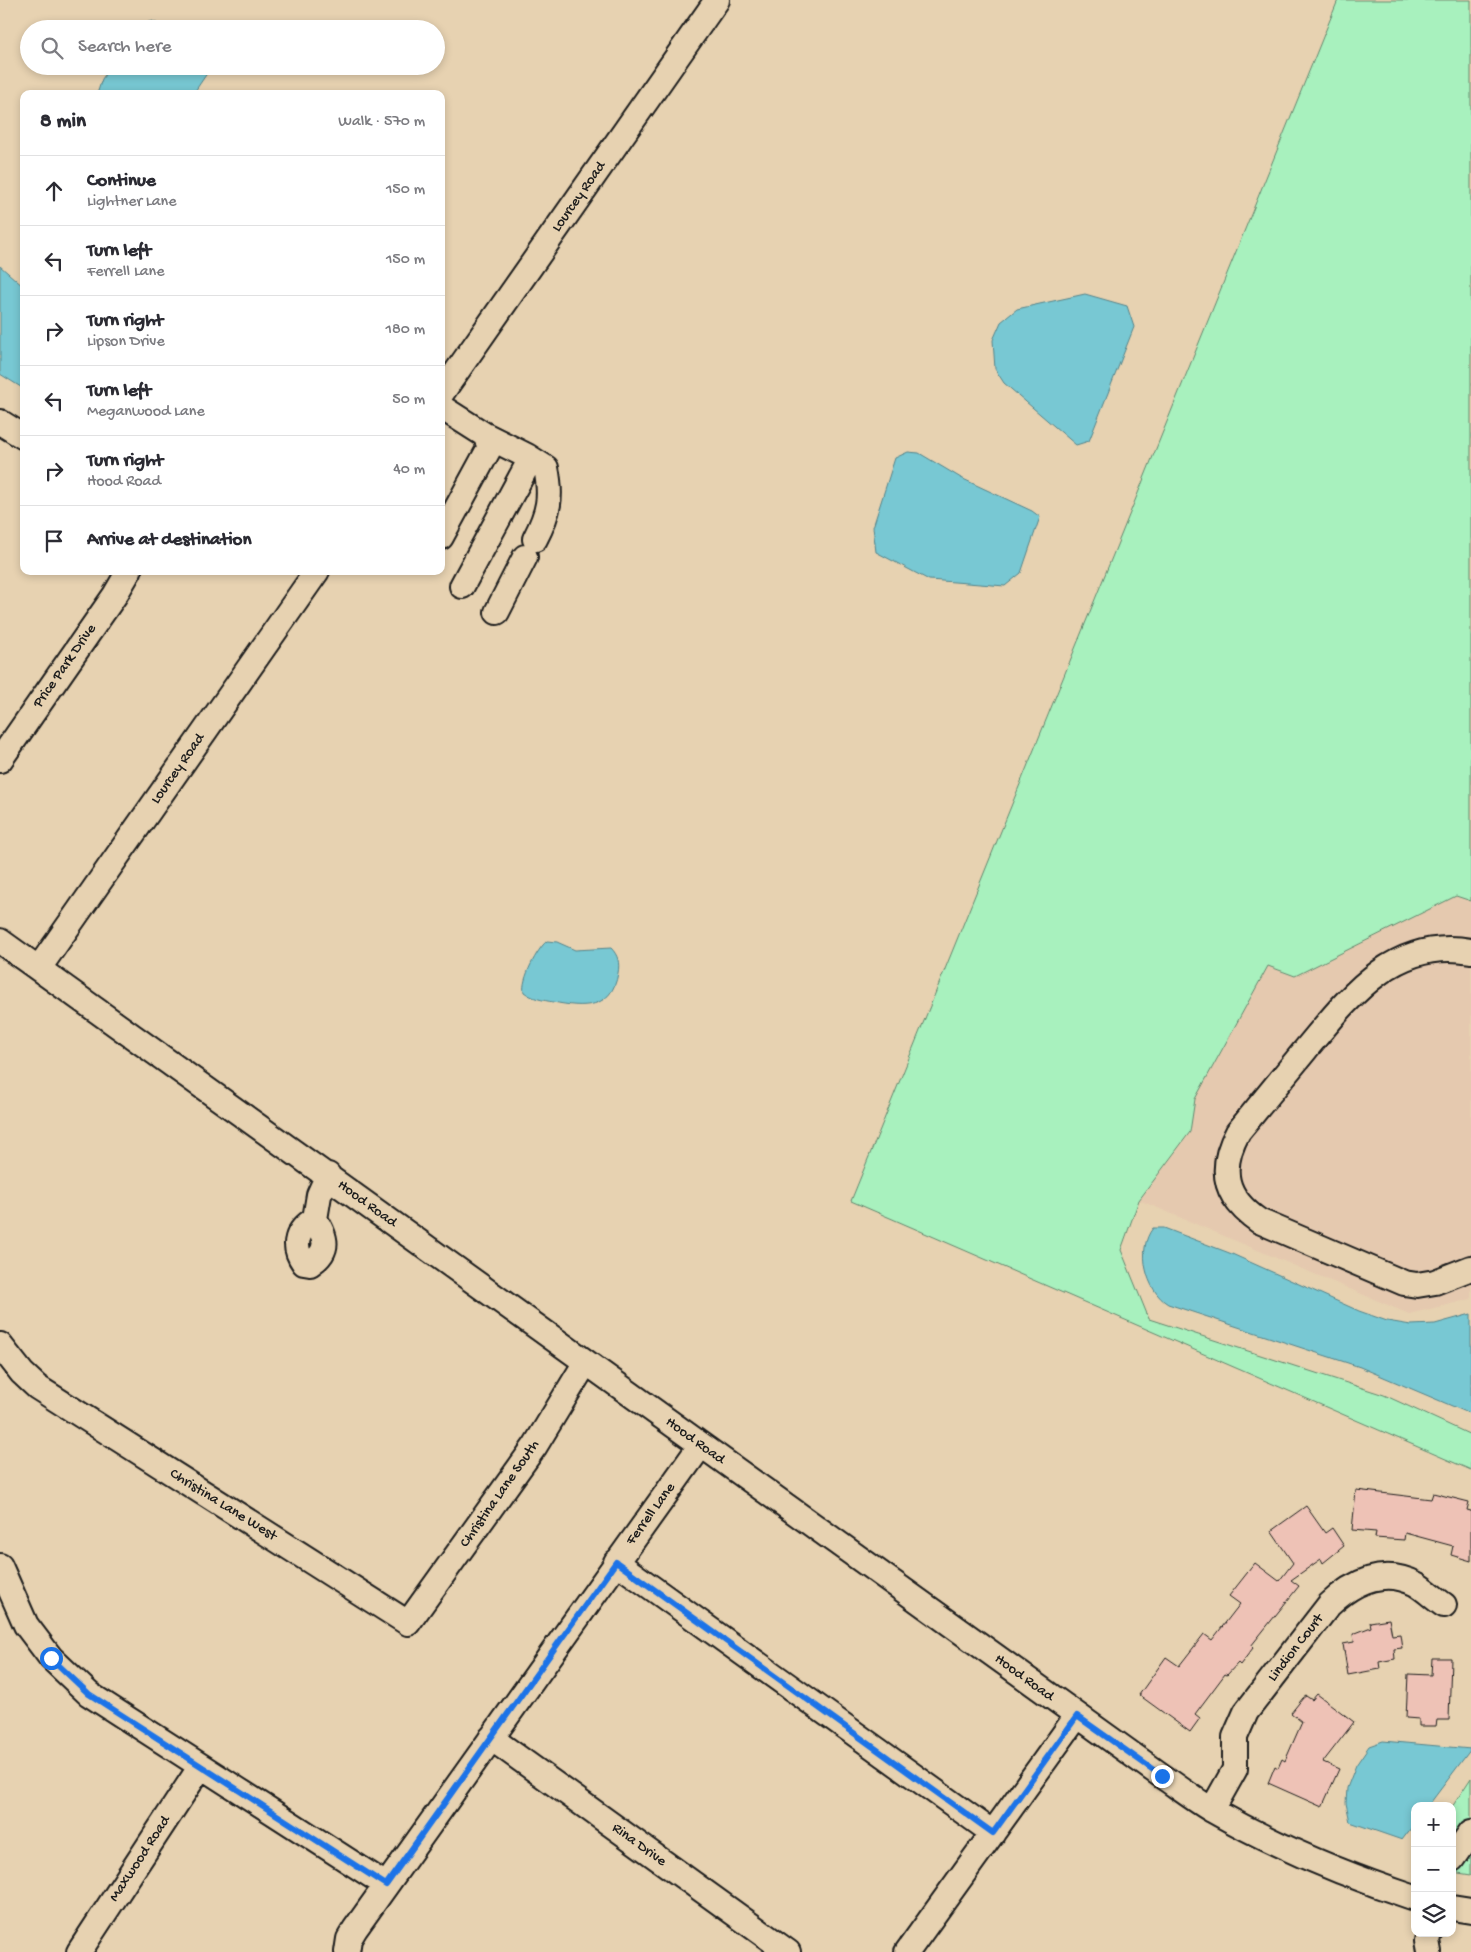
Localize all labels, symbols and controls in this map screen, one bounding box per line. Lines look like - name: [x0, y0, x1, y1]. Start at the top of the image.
- search box: [20, 20, 445, 75]
- icon: search: [38, 34, 66, 62]
- text: Search here: [78, 36, 172, 59]
- text: 8 min: [40, 110, 86, 135]
- text: Walk · 570 m: [338, 113, 425, 132]
- street label: Lourcey Road: [548, 157, 611, 236]
- text: Continue: [87, 170, 156, 193]
- icon: ahead: [40, 177, 68, 205]
- text: 150 m: [386, 181, 425, 200]
- text: Lightner Lane: [87, 193, 176, 212]
- text: Turn left: [87, 240, 151, 263]
- icon: left: [40, 247, 68, 275]
- text: 150 m: [386, 251, 425, 270]
- text: Ferrell Lane: [87, 263, 164, 282]
- text: Turn right: [87, 310, 163, 333]
- icon: right: [40, 317, 68, 345]
- text: 180 m: [386, 321, 425, 340]
- text: Lipson Drive: [87, 333, 165, 352]
- text: Turn left: [87, 380, 151, 403]
- icon: left: [40, 387, 68, 415]
- text: 50 m: [392, 391, 425, 410]
- text: Meganwood Lane: [87, 403, 205, 422]
- text: Turn right: [87, 450, 163, 473]
- icon: right: [40, 457, 68, 485]
- text: 40 m: [393, 461, 425, 480]
- text: Hood Road: [87, 473, 161, 492]
- icon: arrive: [40, 527, 68, 555]
- text: Arrive at destination: [87, 529, 251, 552]
- street label: Price Park Drive: [29, 620, 101, 712]
- street label: Lourcey Road: [147, 729, 210, 808]
- street label: Hood Road: [334, 1176, 401, 1232]
- street label: Hood Road: [662, 1413, 729, 1469]
- street label: Christina Lane South: [456, 1437, 544, 1551]
- street label: Christina Lane West: [166, 1465, 282, 1546]
- street label: Ferrell Lane: [622, 1479, 680, 1549]
- street label: Lindion Court: [1264, 1609, 1329, 1685]
- route start: [40, 1647, 63, 1670]
- street label: Hood Road: [991, 1650, 1058, 1706]
- route end: [1151, 1765, 1174, 1788]
- map controls: [1411, 1802, 1456, 1937]
- button: +: [1411, 1802, 1456, 1847]
- street label: Maxwood Road: [106, 1812, 175, 1905]
- street label: Rina Drive: [608, 1819, 670, 1871]
- button: −: [1411, 1847, 1456, 1892]
- button: layers: [1411, 1892, 1456, 1937]

